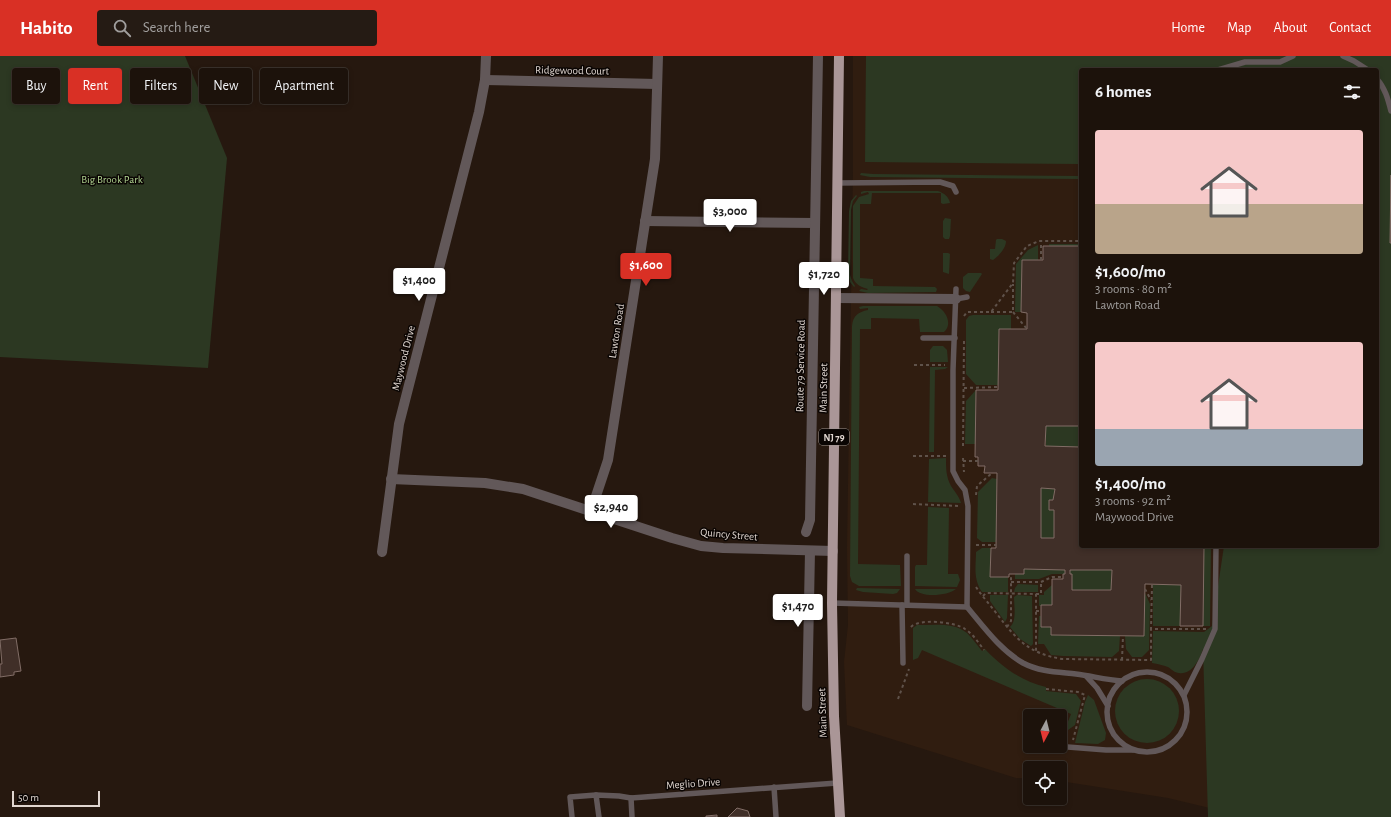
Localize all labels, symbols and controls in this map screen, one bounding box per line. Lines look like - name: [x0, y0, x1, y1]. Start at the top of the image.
- search box: [97, 10, 377, 46]
- icon: search: [111, 17, 133, 39]
- text: Habito: [20, 19, 73, 38]
- text: Search here: [143, 20, 210, 35]
- text: Home: [1171, 21, 1205, 35]
- text: Map: [1227, 21, 1251, 35]
- text: About: [1273, 21, 1307, 35]
- text: Contact: [1329, 21, 1371, 35]
- street label: Ridgewood Court: [535, 64, 610, 77]
- chip: Buy: [12, 68, 60, 104]
- chip: Rent: [68, 68, 122, 104]
- chip: Filters: [130, 68, 191, 104]
- chip: New: [199, 68, 252, 104]
- chip: Apartment: [260, 68, 348, 104]
- icon: filters: [1341, 81, 1363, 103]
- text: 6 homes: [1095, 83, 1151, 100]
- icon: home: [1193, 156, 1265, 228]
- park label: Big Brook Park: [81, 174, 143, 185]
- pin: $3,000: [697, 199, 763, 233]
- text: $3,000: [713, 205, 747, 218]
- pin: $1,600: [613, 253, 679, 287]
- text: $1,600: [629, 259, 663, 272]
- pin: $1,720: [791, 262, 857, 296]
- text: $1,600/mo: [1095, 263, 1166, 280]
- pin: $1,400: [386, 268, 452, 302]
- text: $1,720: [808, 268, 840, 281]
- text: $1,400: [402, 274, 436, 287]
- text: 3 rooms · 80 m²: [1095, 283, 1172, 296]
- text: Lawton Road: [1095, 299, 1160, 312]
- street label: Lawton Road: [607, 303, 626, 359]
- street label: Route 79 Service Road: [794, 319, 807, 412]
- street label: Maywood Drive: [390, 324, 417, 392]
- street label: Main Street: [818, 363, 829, 413]
- icon: home: [1193, 368, 1265, 440]
- road number: NJ 79: [819, 429, 849, 445]
- text: $1,400/mo: [1095, 475, 1166, 492]
- pin: $2,940: [578, 495, 644, 529]
- text: 3 rooms · 92 m²: [1095, 495, 1171, 508]
- text: $2,940: [594, 501, 628, 514]
- text: Maywood Drive: [1095, 511, 1174, 524]
- street label: Quincy Street: [700, 527, 759, 543]
- pin: $1,470: [765, 594, 831, 628]
- text: $1,470: [782, 600, 814, 613]
- street label: Main Street: [816, 687, 829, 738]
- north arrow: [1023, 709, 1067, 753]
- map controls: [1023, 709, 1067, 805]
- button: locate: [1023, 761, 1067, 805]
- street label: Meglio Drive: [666, 776, 720, 791]
- scale bar: [12, 789, 100, 808]
- text: 50 m: [18, 792, 39, 803]

